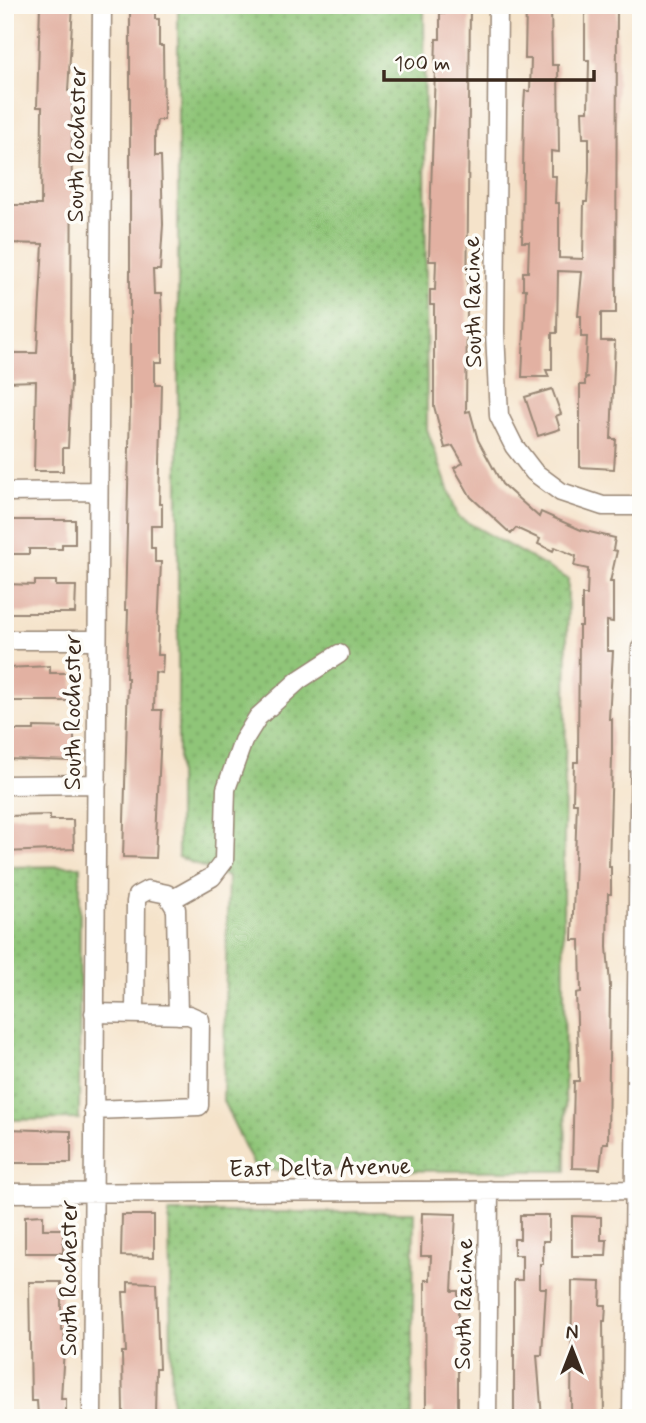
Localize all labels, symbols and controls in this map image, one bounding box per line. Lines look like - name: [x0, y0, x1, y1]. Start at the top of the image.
- scale bar: [384, 38, 594, 82]
- text: 100 m: [394, 50, 450, 78]
- street label: South Rochester: [61, 65, 94, 223]
- street label: South Racine: [457, 236, 490, 368]
- street label: South Rochester: [58, 634, 89, 790]
- street label: East Delta Avenue: [229, 1151, 411, 1186]
- street label: South Rochester: [54, 1200, 85, 1356]
- street label: South Racine: [448, 1238, 481, 1370]
- north arrow: [538, 1314, 608, 1384]
- text: N: [566, 1321, 578, 1346]

